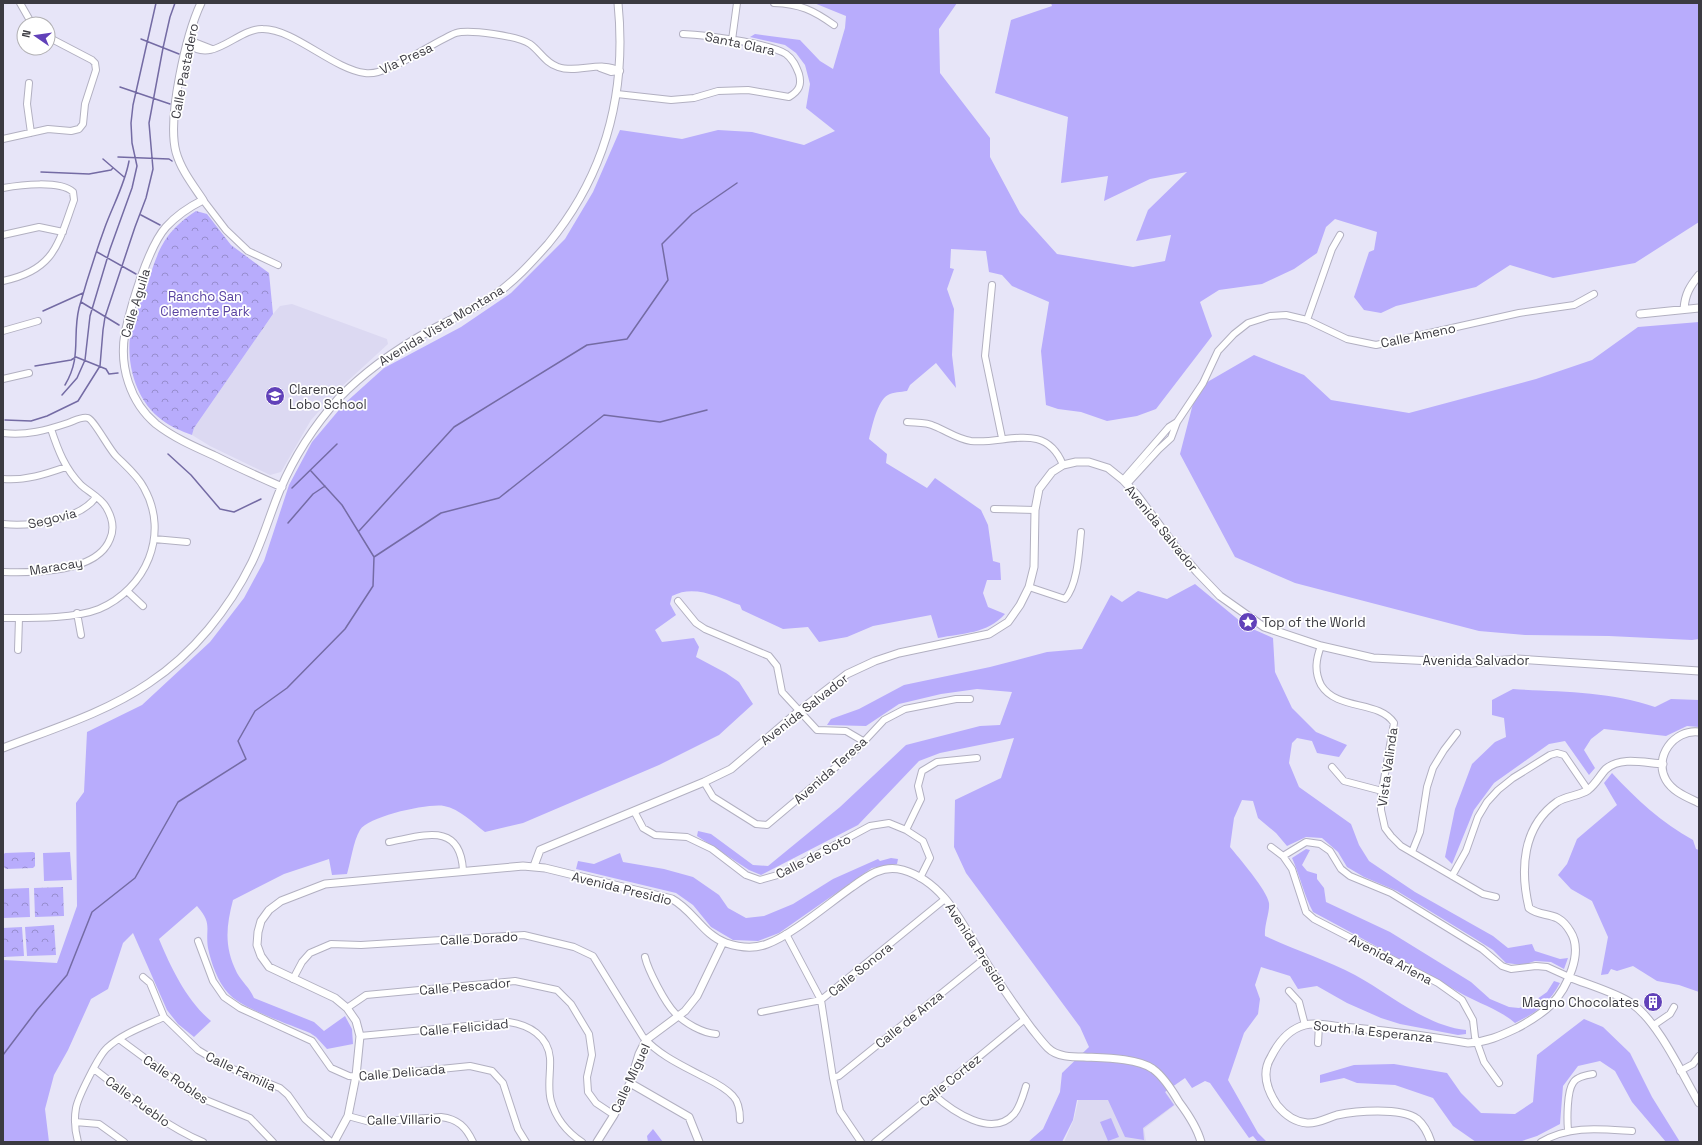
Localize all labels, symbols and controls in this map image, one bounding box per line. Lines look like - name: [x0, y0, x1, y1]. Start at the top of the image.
- north arrow: [16, 16, 56, 56]
- street label: Calle Pastadero: [167, 22, 202, 120]
- street label: Santa Clara: [703, 28, 777, 59]
- text: N: [19, 29, 34, 39]
- street label: Via Presa: [377, 39, 436, 78]
- street label: Calle Aguila: [117, 266, 154, 340]
- street label: Avenida Vista Montana: [376, 281, 507, 370]
- park label: Rancho San Clemente Park: [160, 288, 250, 320]
- street label: Calle Ameno: [1379, 319, 1457, 352]
- place label: Clarence Lobo School: [289, 381, 367, 413]
- school or university icon: Clarence Lobo School: [264, 385, 286, 407]
- street label: Avenida Salvador: [1121, 481, 1202, 575]
- street label: Segovia: [26, 504, 79, 533]
- street label: Maracay: [28, 554, 84, 579]
- place icon: Top of the World: [1237, 611, 1259, 633]
- place label: Top of the World: [1262, 614, 1366, 631]
- street label: Avenida Salvador: [1423, 652, 1529, 669]
- street label: Avenida Salvador: [757, 670, 852, 749]
- street label: Vista Valinda: [1374, 726, 1402, 808]
- street label: Avenida Teresa: [790, 733, 871, 808]
- street label: Calle de Soto: [773, 830, 854, 883]
- street label: Avenida Presidio: [570, 868, 674, 909]
- street label: Avenida Presidio: [942, 900, 1012, 995]
- street label: Calle Dorado: [439, 928, 519, 949]
- street label: Avenida Arlena: [1346, 930, 1436, 989]
- street label: Calle Sonora: [825, 938, 896, 1000]
- street label: Calle Pescador: [419, 974, 512, 999]
- street label: Calle de Anza: [872, 986, 947, 1052]
- building icon: Magno Chocolates: [1642, 991, 1664, 1013]
- place label: Magno Chocolates: [1522, 994, 1639, 1011]
- street label: Calle Felicidad: [419, 1015, 509, 1040]
- street label: South la Esperanza: [1312, 1017, 1434, 1046]
- street label: Calle Miguel: [607, 1041, 654, 1116]
- street label: Calle Familia: [203, 1048, 279, 1095]
- street label: Calle Cortez: [916, 1050, 985, 1110]
- street label: Calle Robles: [140, 1051, 212, 1108]
- street label: Calle Delicada: [358, 1060, 447, 1085]
- street label: Calle Pueblo: [102, 1072, 174, 1131]
- street label: Calle Villario: [367, 1110, 441, 1129]

